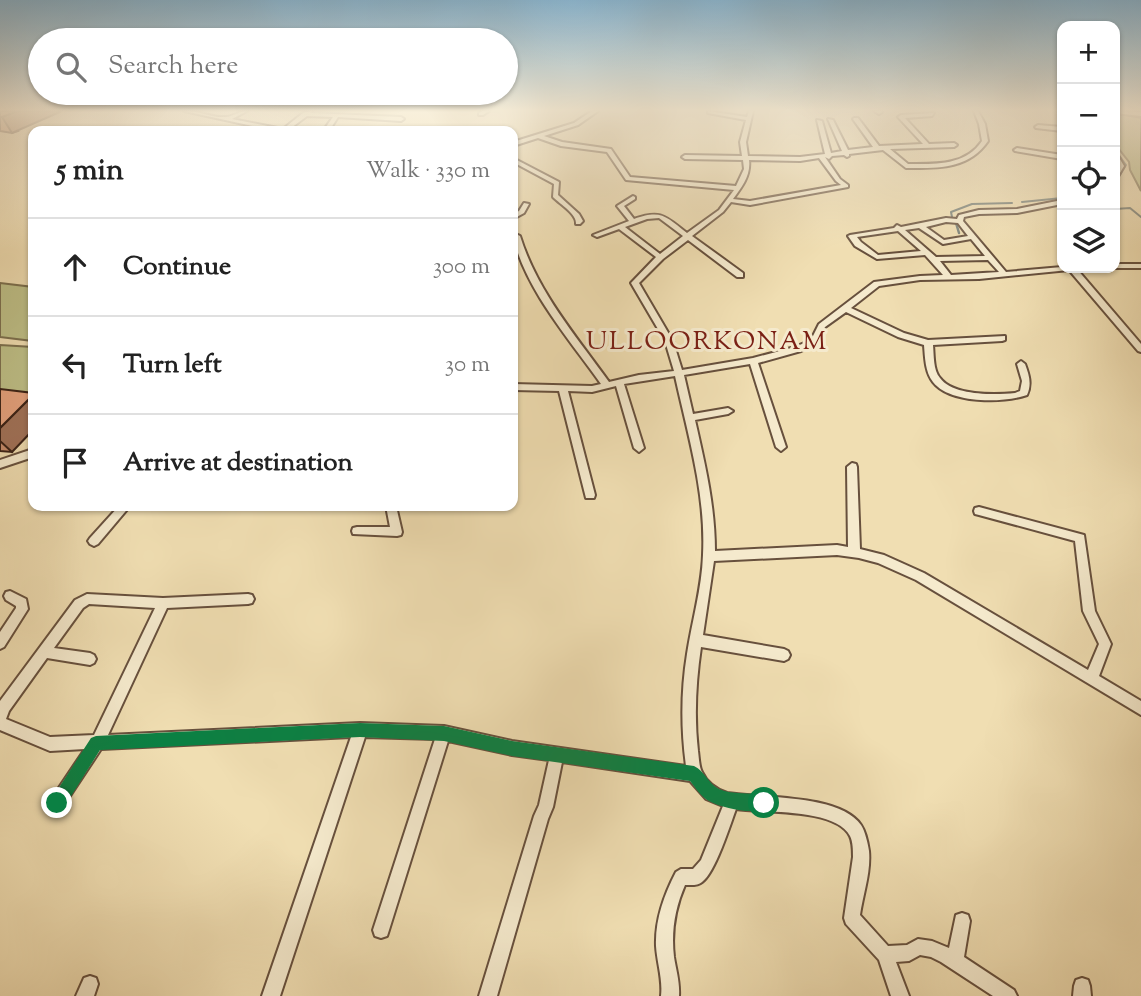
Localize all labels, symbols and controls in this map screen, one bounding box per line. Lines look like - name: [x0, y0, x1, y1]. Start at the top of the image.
- map controls: [1057, 21, 1120, 273]
- button: +: [1057, 21, 1120, 84]
- search box: [28, 28, 518, 105]
- icon: search: [52, 48, 90, 86]
- text: Search here: [108, 48, 238, 85]
- button: −: [1057, 84, 1120, 147]
- button: locate: [1057, 147, 1120, 210]
- text: 5 min: [56, 150, 124, 193]
- text: Walk · 330 m: [366, 155, 490, 188]
- button: layers: [1057, 210, 1120, 273]
- icon: ahead: [56, 248, 94, 286]
- text: Continue: [123, 249, 231, 286]
- text: 300 m: [433, 251, 490, 284]
- district label: ULLOORKONAM: [586, 324, 828, 361]
- icon: left: [56, 346, 94, 384]
- text: Turn left: [123, 347, 222, 384]
- text: 30 m: [445, 349, 490, 382]
- icon: arrive: [56, 444, 94, 482]
- text: Arrive at destination: [123, 445, 353, 482]
- route end: [41, 787, 72, 818]
- route start: [748, 787, 779, 818]

